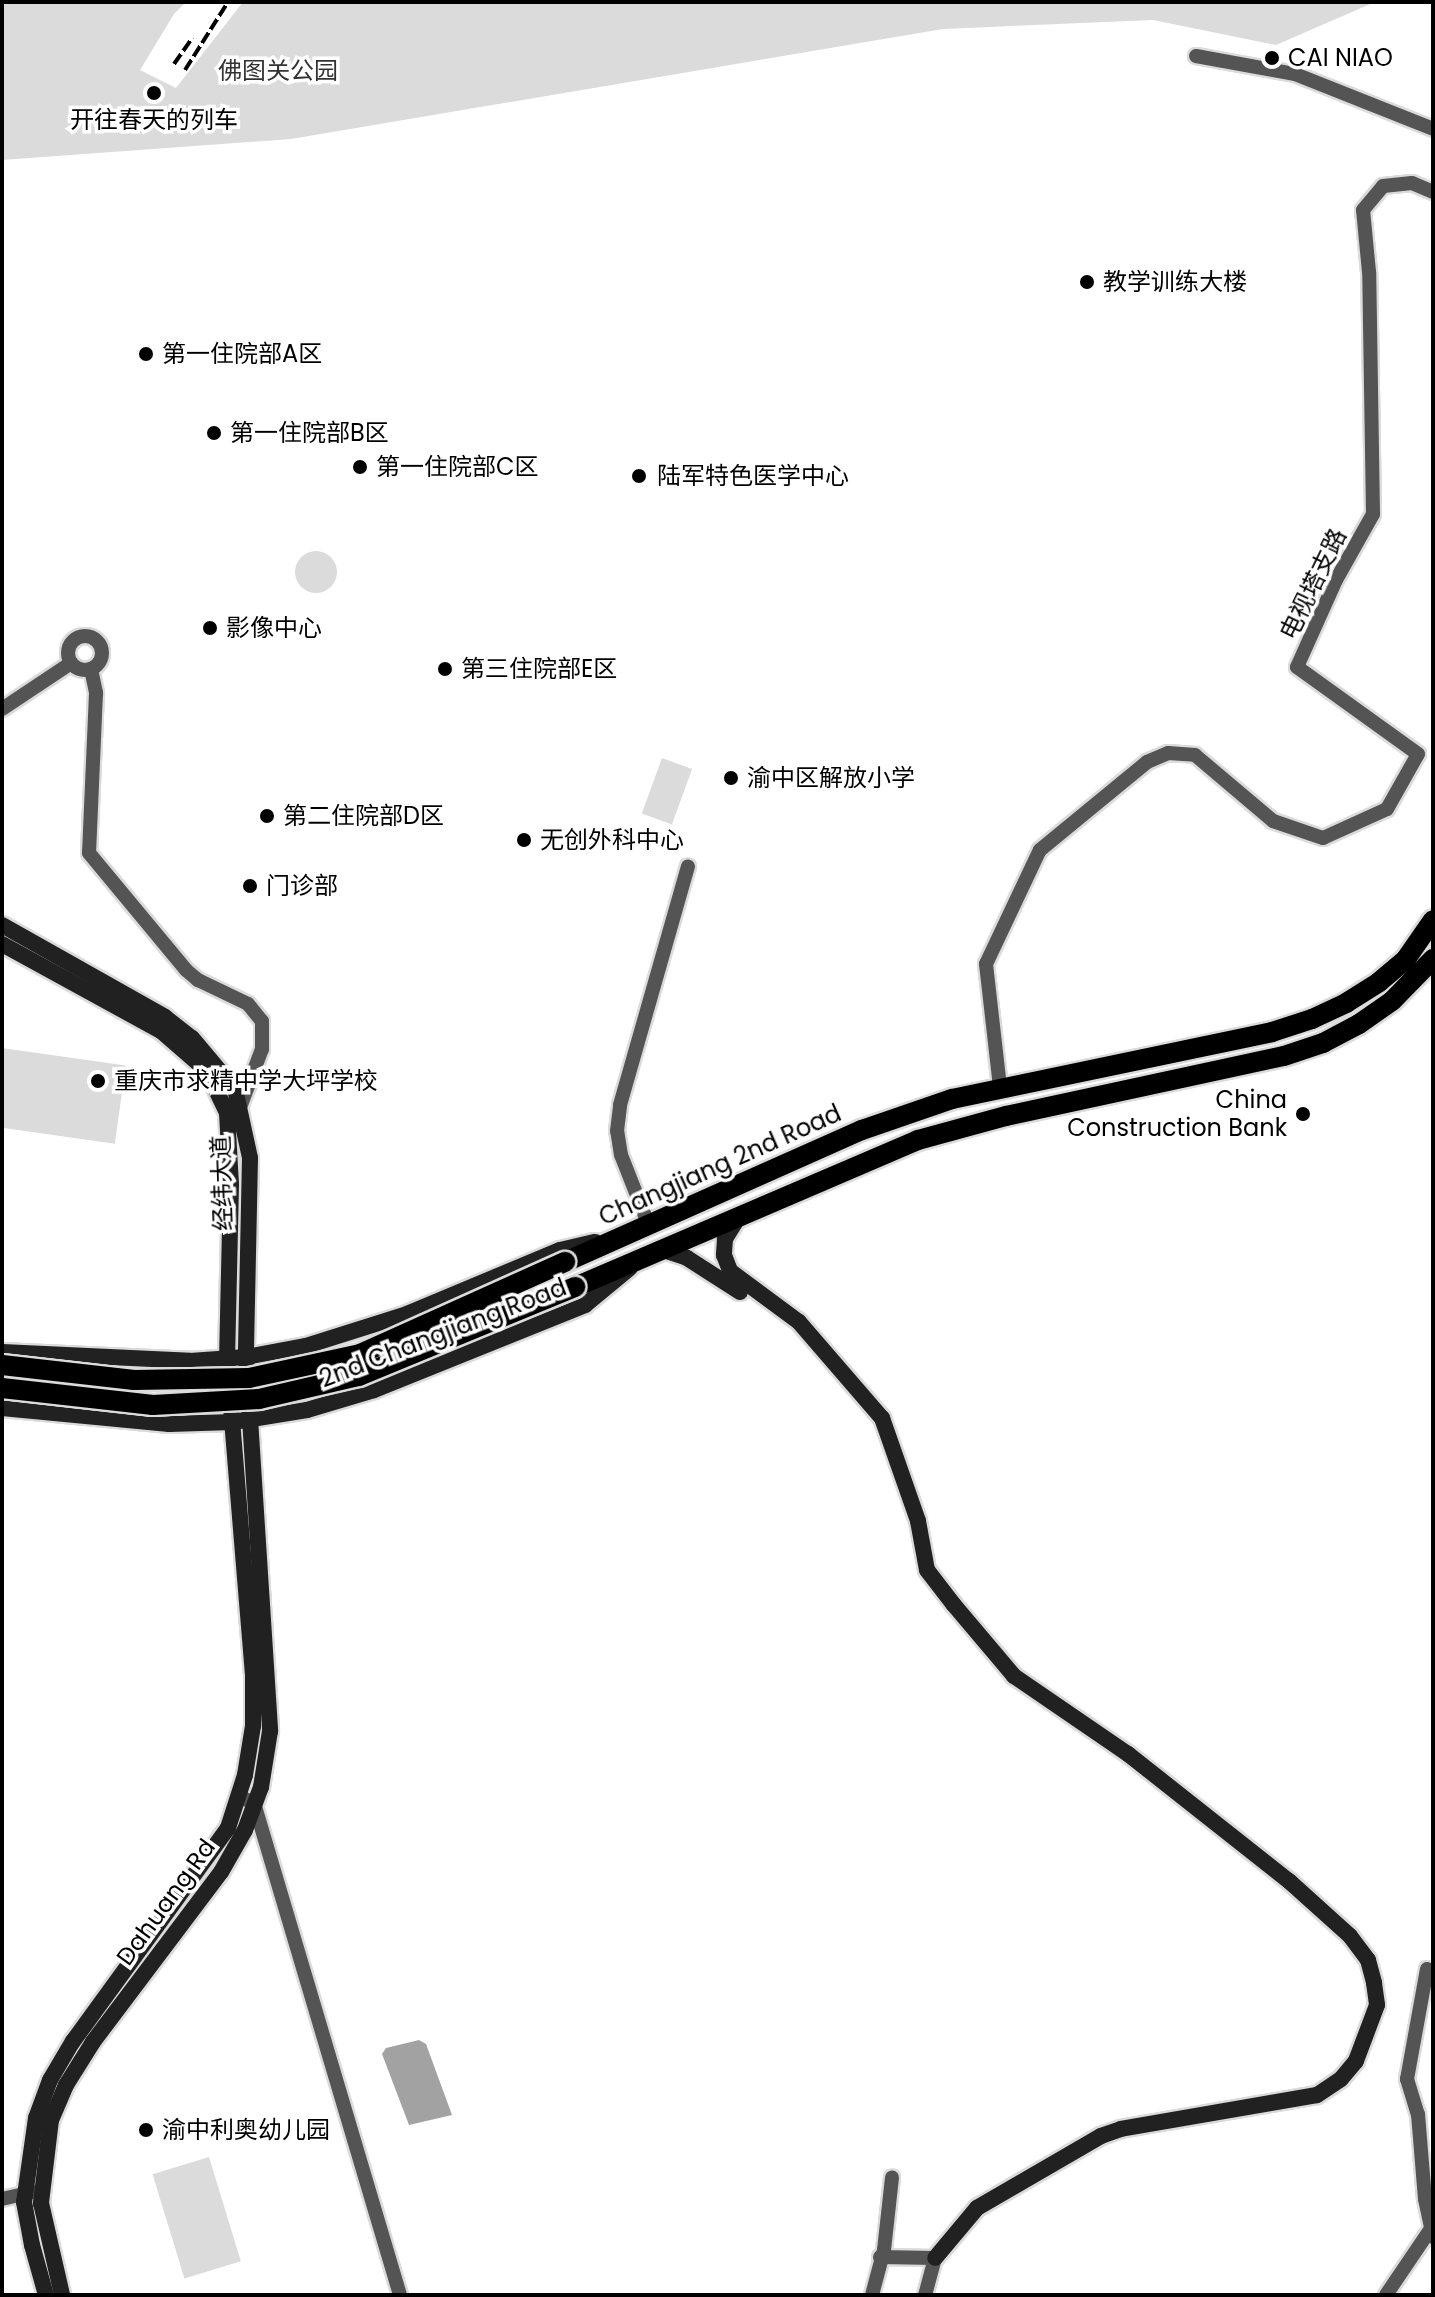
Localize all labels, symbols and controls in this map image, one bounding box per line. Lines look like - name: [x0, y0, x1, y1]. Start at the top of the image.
- place label: CAI NIAO: [1288, 44, 1393, 72]
- marker: CAI NIAO: [1263, 49, 1281, 67]
- park label: 佛图关公园: [218, 57, 338, 85]
- marker: 开往春天的列车: [145, 84, 163, 102]
- place label: 开往春天的列车: [70, 106, 238, 134]
- place label: 教学训练大楼: [1103, 268, 1247, 296]
- marker: 教学训练大楼: [1078, 273, 1096, 291]
- place label: 第一住院部A区: [162, 340, 322, 368]
- marker: 第一住院部A区: [137, 345, 155, 363]
- place label: 第一住院部B区: [230, 419, 389, 447]
- marker: 第一住院部B区: [205, 424, 223, 442]
- place label: 第一住院部C区: [376, 453, 539, 481]
- marker: 第一住院部C区: [351, 458, 369, 476]
- place label: 陆军特色医学中心: [657, 462, 849, 490]
- marker: 陆军特色医学中心: [628, 465, 650, 487]
- street label: 电视塔支路: [1274, 524, 1352, 644]
- place label: 影像中心: [226, 614, 322, 642]
- marker: 影像中心: [201, 619, 219, 637]
- place label: 第三住院部E区: [461, 655, 617, 683]
- marker: 第三住院部E区: [436, 660, 454, 678]
- place label: 渝中区解放小学: [747, 764, 915, 792]
- marker: 渝中区解放小学: [722, 769, 740, 787]
- place label: 第二住院部D区: [283, 802, 444, 830]
- marker: 第二住院部D区: [258, 807, 276, 825]
- place label: 无创外科中心: [540, 826, 684, 854]
- marker: 无创外科中心: [515, 831, 533, 849]
- place label: 门诊部: [266, 872, 338, 900]
- marker: 门诊部: [241, 877, 259, 895]
- place label: 重庆市求精中学大坪学校: [114, 1067, 378, 1095]
- marker: 重庆市求精中学大坪学校: [89, 1072, 107, 1090]
- place label: China Construction Bank: [1067, 1086, 1287, 1142]
- street label: Changjiang 2nd Road: [594, 1099, 846, 1231]
- marker: China Construction Bank: [1294, 1105, 1312, 1123]
- street label: 经纬大道: [206, 1135, 238, 1231]
- street label: 2nd Changjiang Road: [316, 1273, 570, 1393]
- street label: Dahuang Rd: [111, 1833, 221, 1971]
- place label: 渝中利奥幼儿园: [162, 2116, 330, 2144]
- marker: 渝中利奥幼儿园: [137, 2121, 155, 2139]

